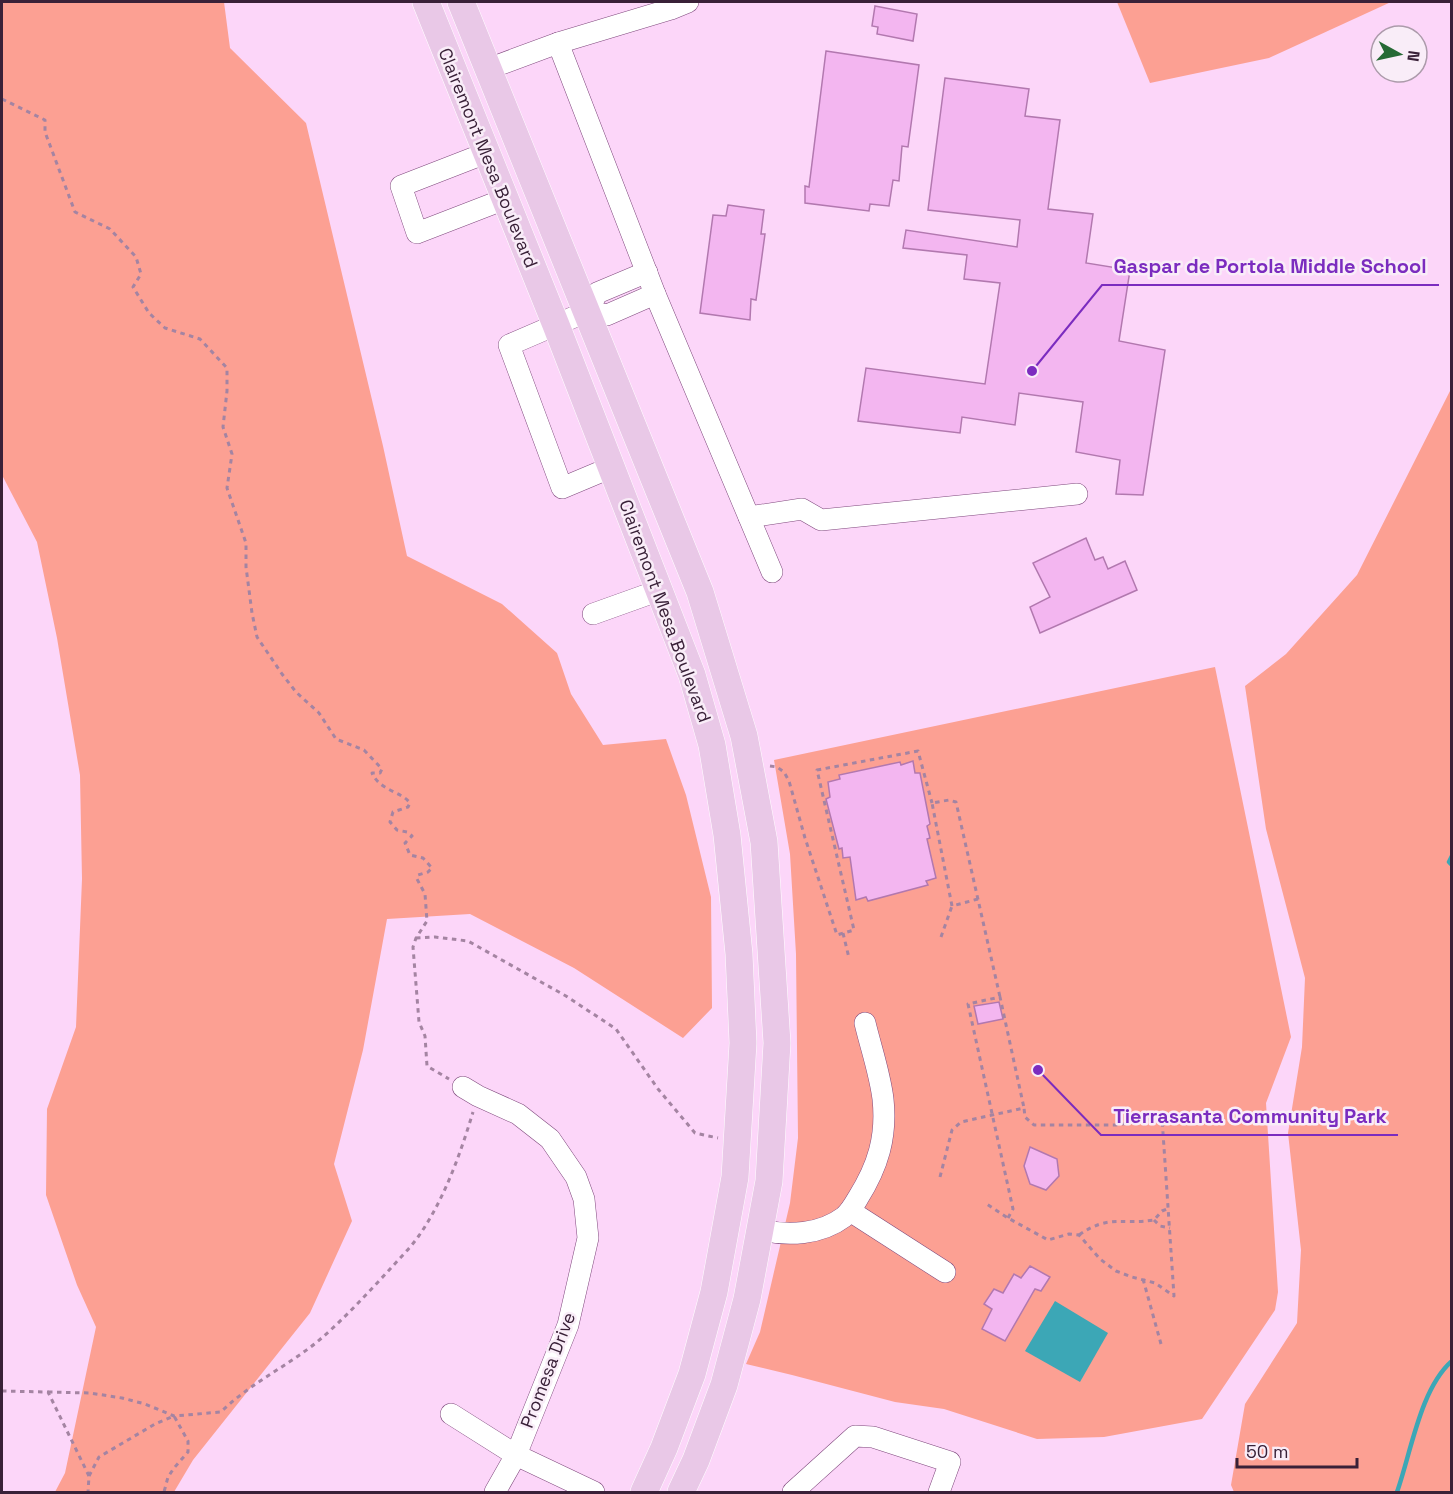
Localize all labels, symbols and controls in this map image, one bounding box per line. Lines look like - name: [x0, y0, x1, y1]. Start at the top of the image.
- north arrow: [1369, 24, 1429, 84]
- street label: Clairemont Mesa Boulevard: [434, 44, 543, 271]
- text: N: [1402, 49, 1425, 63]
- callout: Gaspar de Portola Middle School: [1102, 247, 1439, 285]
- text: Gaspar de Portola Middle School: [1113, 253, 1427, 279]
- street label: Clairemont Mesa Boulevard: [614, 496, 717, 725]
- callout: Tierrasanta Community Park: [1101, 1097, 1398, 1135]
- text: Tierrasanta Community Park: [1113, 1103, 1387, 1129]
- street label: Promesa Drive: [515, 1309, 580, 1431]
- scale bar: [1237, 1431, 1357, 1469]
- text: 50 m: [1246, 1440, 1288, 1463]

